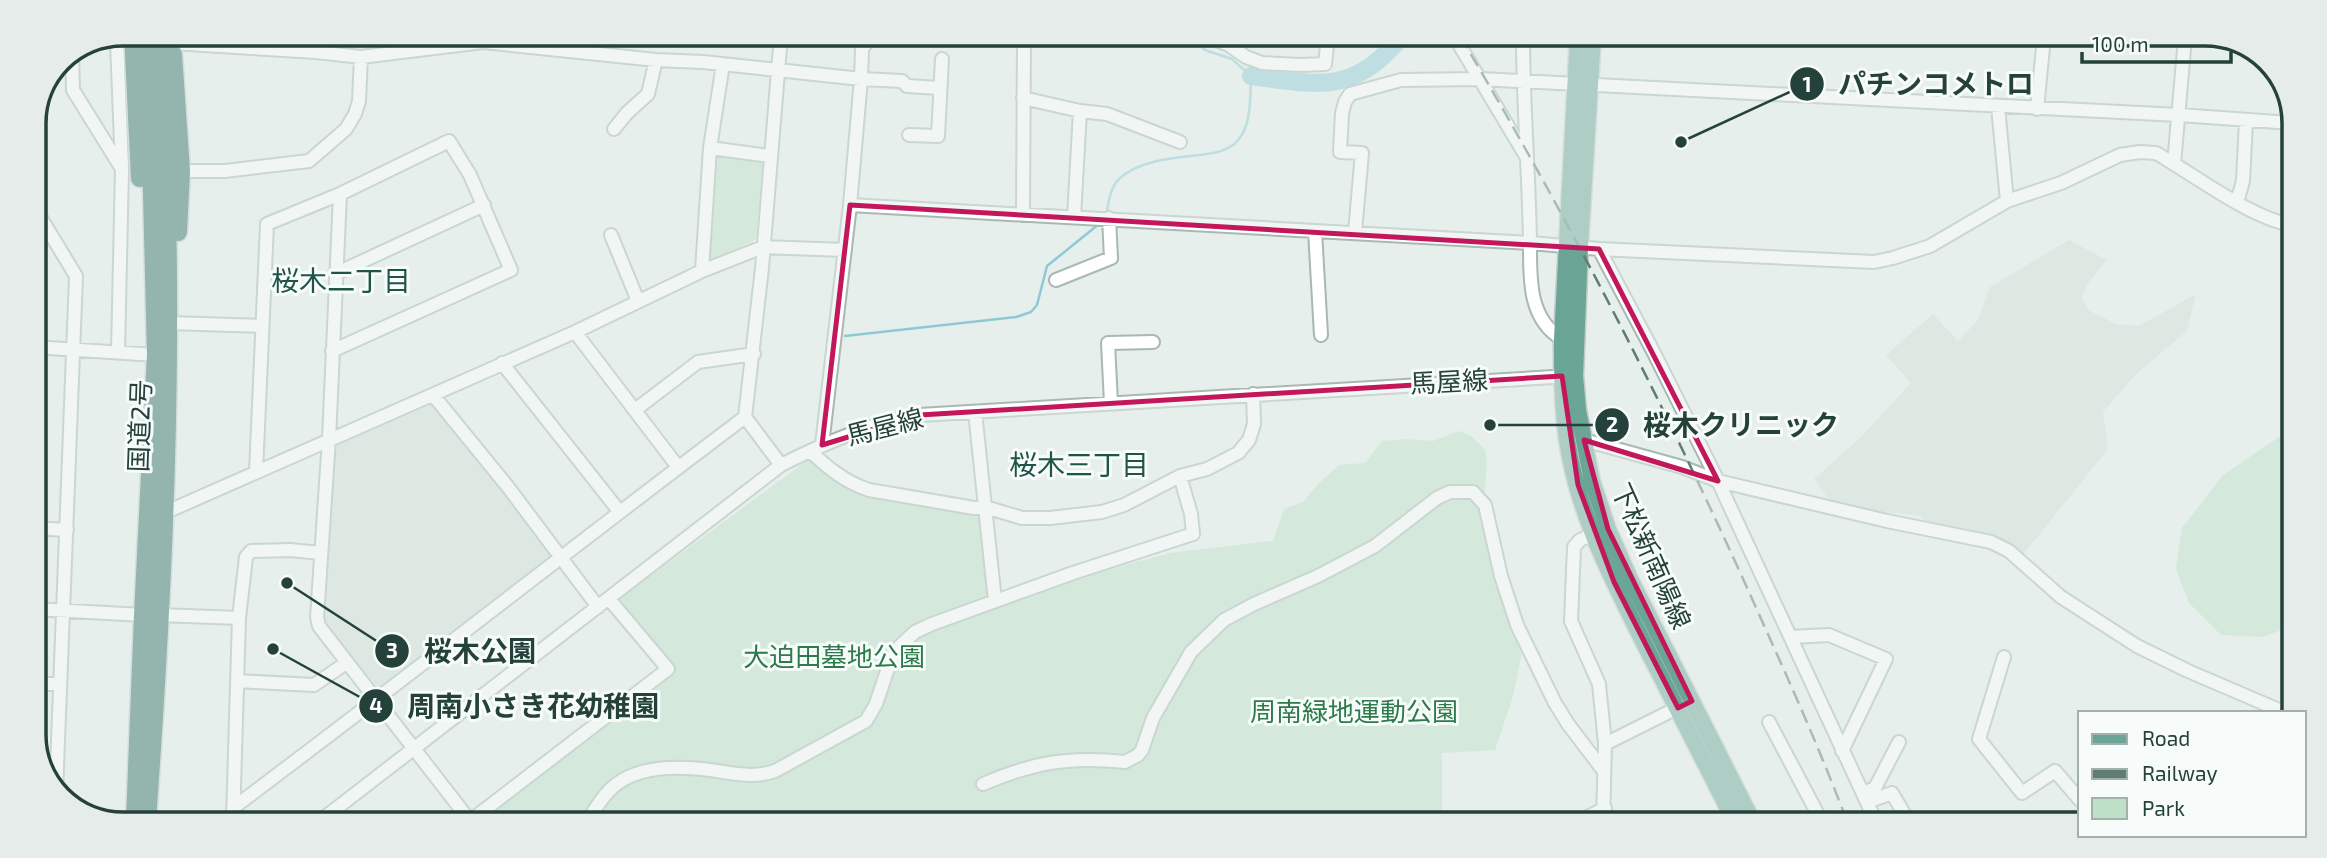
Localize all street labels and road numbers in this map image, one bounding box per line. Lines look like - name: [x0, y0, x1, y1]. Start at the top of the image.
- street label: 馬屋線: [1409, 363, 1489, 398]
- street label: 国道2号: [121, 379, 156, 473]
- street label: 馬屋線: [843, 401, 926, 450]
- street label: 下松新南陽線: [1606, 478, 1698, 633]

